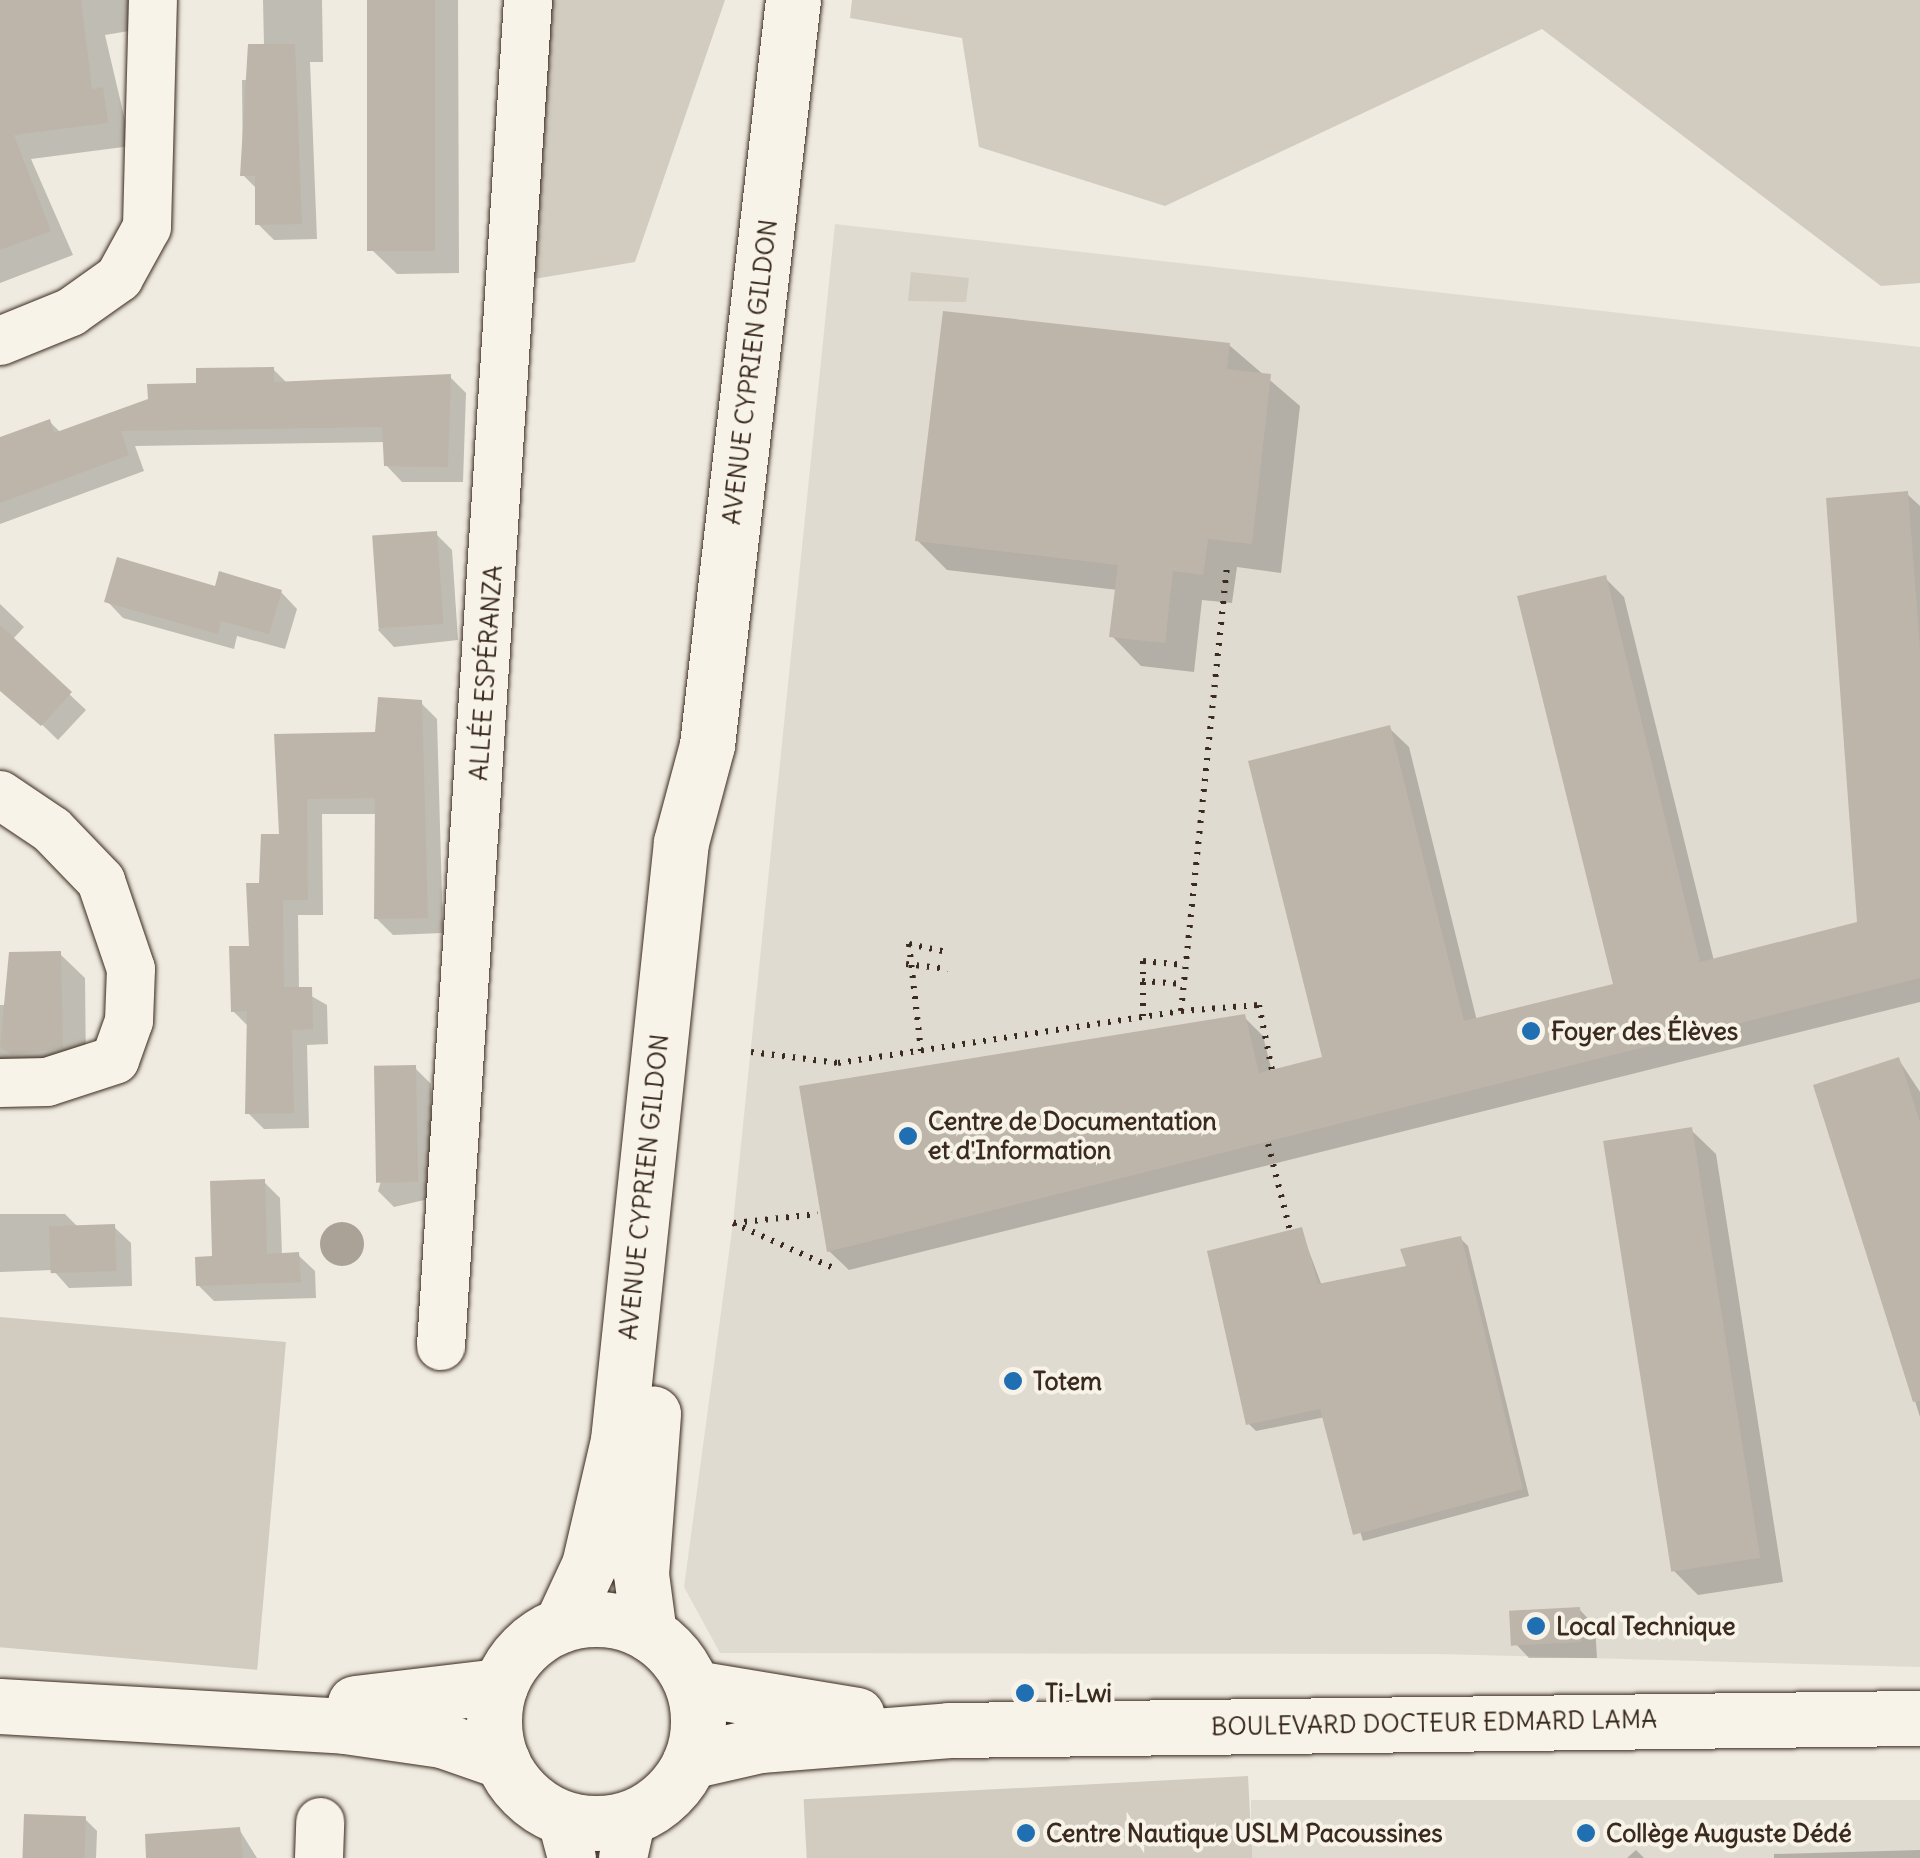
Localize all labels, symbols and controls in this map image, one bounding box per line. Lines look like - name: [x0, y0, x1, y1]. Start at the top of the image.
- street label: AVENUE CYPRIEN GILDON: [716, 218, 784, 526]
- street label: ALLÉE ESPÉRANZA: [464, 564, 508, 782]
- place label: Foyer des Élèves: [1551, 1016, 1738, 1046]
- marker: Foyer des Élèves: [1520, 1020, 1542, 1042]
- street label: AVENUE CYPRIEN GILDON: [613, 1032, 675, 1342]
- place label: Centre de Documentation et d'Information: [928, 1107, 1217, 1166]
- marker: Centre de Documentation et d'Information: [897, 1125, 919, 1147]
- place label: Totem: [1033, 1366, 1102, 1396]
- marker: Totem: [1002, 1370, 1024, 1392]
- place label: Local Technique: [1556, 1611, 1735, 1641]
- marker: Local Technique: [1525, 1615, 1547, 1637]
- place label: Ti-Lwi: [1045, 1678, 1112, 1708]
- marker: Ti-Lwi: [1014, 1682, 1036, 1704]
- street label: BOULEVARD DOCTEUR EDMARD LAMA: [1211, 1704, 1657, 1742]
- place label: Centre Nautique USLM Pacoussines: [1046, 1818, 1443, 1848]
- place label: Collège Auguste Dédé: [1606, 1818, 1852, 1848]
- marker: Centre Nautique USLM Pacoussines: [1015, 1822, 1037, 1844]
- marker: Collège Auguste Dédé: [1575, 1822, 1597, 1844]

